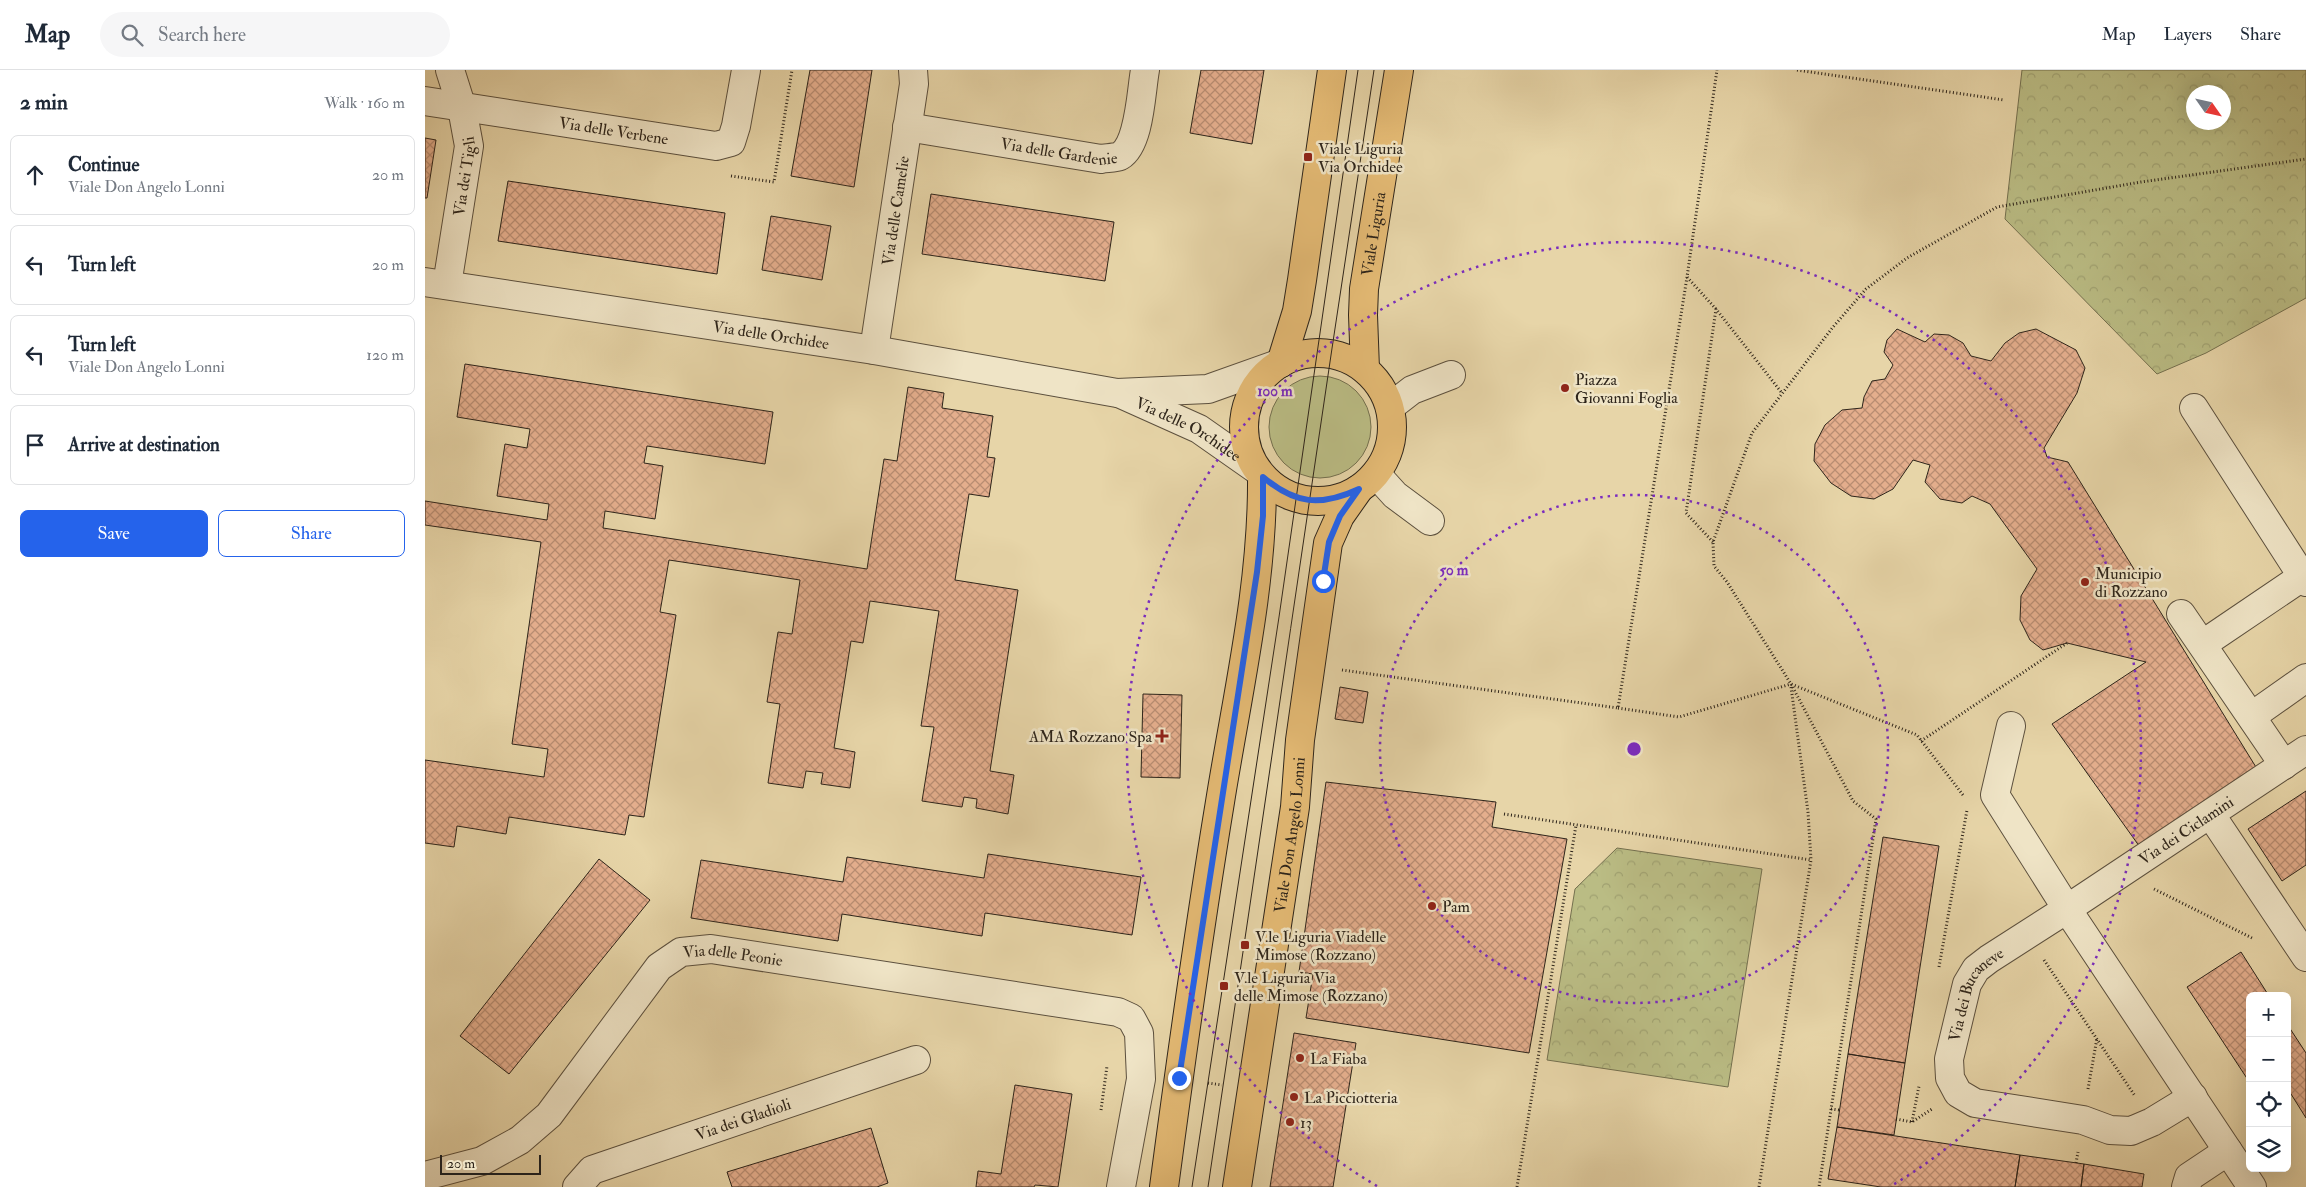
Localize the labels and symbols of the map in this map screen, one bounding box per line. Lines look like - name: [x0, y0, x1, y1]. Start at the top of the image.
- north arrow: [2186, 85, 2231, 130]
- street label: Via delle Verbene: [558, 113, 670, 150]
- street label: Via delle Gardenie: [999, 134, 1119, 170]
- street label: Via dei Tigli: [449, 135, 480, 218]
- place label: Viale Liguria Via Orchidee: [1318, 139, 1404, 177]
- marker: Viale Liguria Via Orchidee: [1302, 151, 1314, 163]
- street label: Via delle Camelie: [878, 154, 914, 267]
- street label: Viale Liguria: [1357, 190, 1390, 278]
- street label: Via delle Orchidee: [711, 317, 831, 354]
- place label: Piazza Giovanni Foglia: [1575, 370, 1678, 408]
- text: 100 m: [1257, 382, 1293, 401]
- marker: Piazza Giovanni Foglia: [1559, 382, 1571, 394]
- street label: Via delle Orchidee: [1132, 393, 1245, 466]
- text: 50 m: [1440, 561, 1469, 580]
- place label: Municipio di Rozzano: [2095, 564, 2168, 602]
- route start: [1312, 570, 1335, 593]
- marker: Municipio di Rozzano: [2079, 576, 2091, 588]
- place label: AMA Rozzano Spa: [1028, 727, 1152, 748]
- marker: AMA Rozzano Spa: [1156, 730, 1168, 742]
- centre of rings: [1625, 740, 1643, 758]
- street label: Viale Don Angelo Lonni: [1270, 756, 1310, 914]
- street label: Via dei Ciclamini: [2135, 792, 2238, 870]
- place label: Pam: [1442, 897, 1471, 917]
- marker: Pam: [1426, 900, 1438, 912]
- place label: V.le Liguria Viadelle Mimose (Rozzano): [1255, 927, 1387, 965]
- marker: V.le Liguria Viadelle Mimose (Rozzano): [1239, 939, 1251, 951]
- street label: Via delle Peonie: [682, 940, 784, 971]
- street label: Via dei Bucaneve: [1945, 943, 2008, 1044]
- place label: V.le Liguria Via delle Mimose (Rozzano): [1234, 968, 1388, 1006]
- marker: V.le Liguria Via delle Mimose (Rozzano): [1218, 980, 1230, 992]
- place label: La Fiaba: [1310, 1049, 1367, 1069]
- marker: La Fiaba: [1294, 1052, 1306, 1064]
- route end: [1168, 1067, 1191, 1090]
- place label: La Picciotteria: [1304, 1088, 1398, 1108]
- marker: La Picciotteria: [1288, 1091, 1300, 1103]
- street label: Via dei Gladioli: [693, 1094, 794, 1145]
- place label: 13: [1300, 1113, 1312, 1133]
- marker: 13: [1284, 1116, 1296, 1128]
- scale bar: [440, 1152, 541, 1175]

